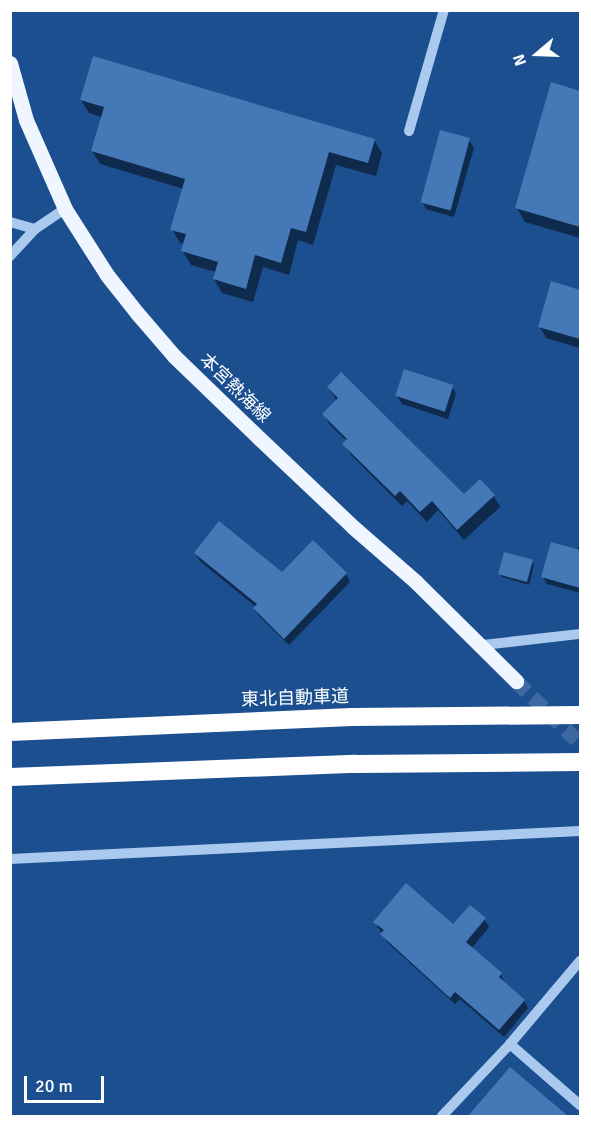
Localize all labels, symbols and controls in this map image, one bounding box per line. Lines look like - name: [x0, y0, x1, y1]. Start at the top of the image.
- north arrow: [507, 24, 567, 84]
- text: N: [509, 51, 531, 68]
- street label: 本宮熱海線: [195, 349, 275, 427]
- street label: 東北自動車道: [241, 685, 349, 711]
- scale bar: [27, 1064, 106, 1102]
- text: 20 m: [35, 1075, 73, 1097]

